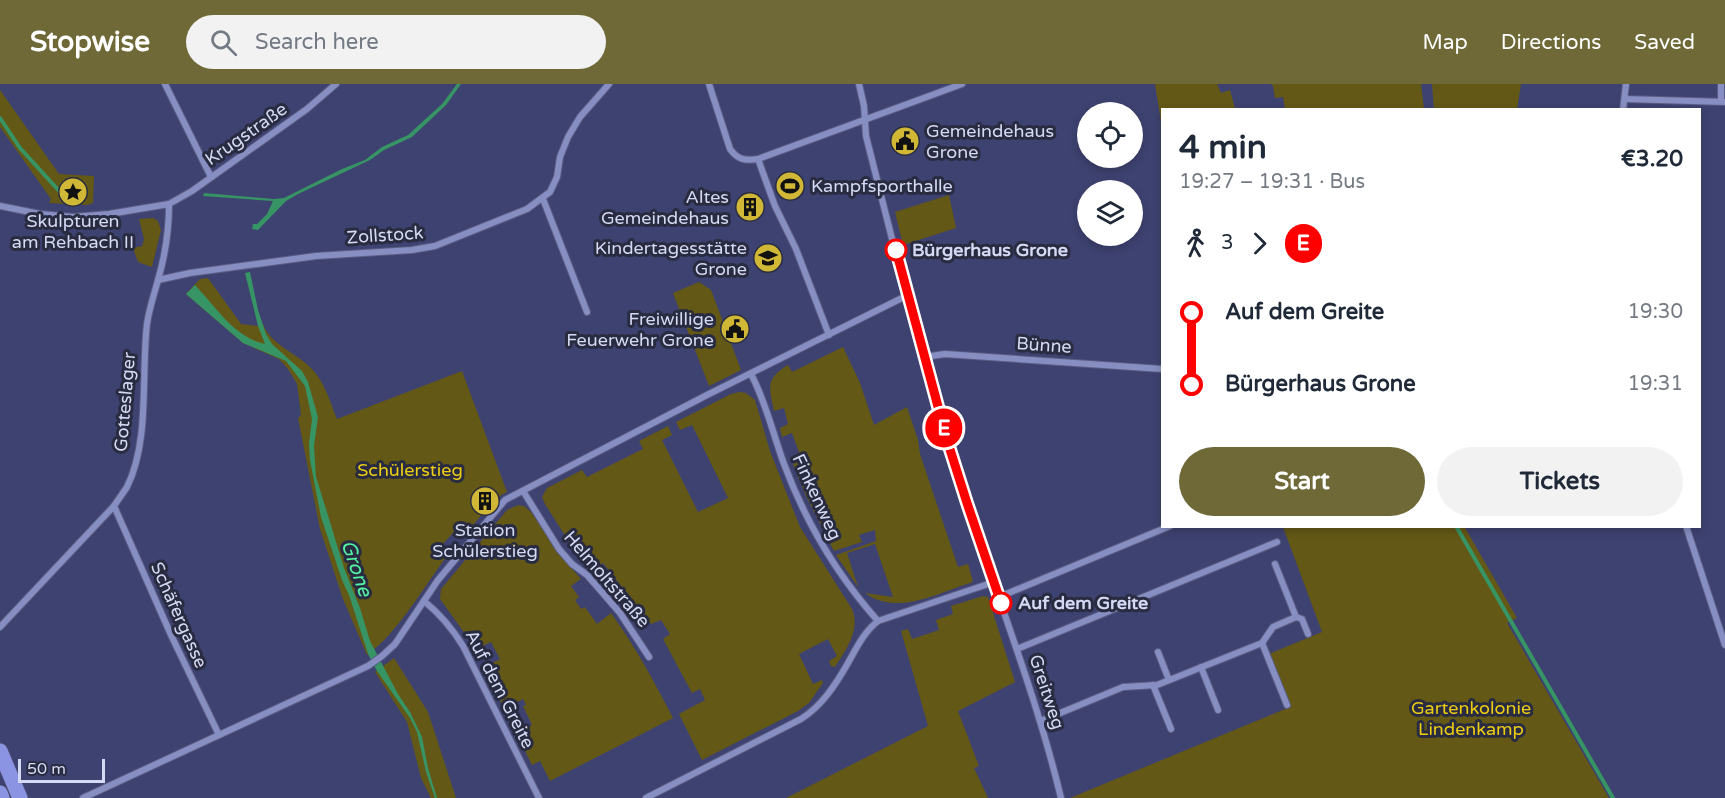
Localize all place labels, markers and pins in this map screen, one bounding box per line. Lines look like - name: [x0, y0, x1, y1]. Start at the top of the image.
- place label: Gemeindehaus Grone: [926, 120, 1054, 163]
- public building icon: Gemeindehaus Grone: [889, 125, 921, 157]
- sports icon: Kampfsporthalle: [774, 170, 806, 202]
- place label: Kampfsporthalle: [811, 175, 953, 197]
- place icon: Skulpturen am Rehbach II: [57, 176, 89, 208]
- place label: Altes Gemeindehaus: [601, 186, 729, 229]
- building icon: Altes Gemeindehaus: [734, 191, 766, 223]
- place label: Skulpturen am Rehbach II: [12, 210, 134, 253]
- place label: Kindertagesstätte Grone: [595, 237, 747, 280]
- marker: Bürgerhaus Grone: [885, 239, 907, 261]
- place label: Bürgerhaus Grone: [912, 239, 1068, 261]
- school or university icon: Kindertagesstätte Grone: [752, 242, 784, 274]
- place label: Freiwillige Feuerwehr Grone: [566, 308, 714, 351]
- public building icon: Freiwillige Feuerwehr Grone: [719, 313, 751, 345]
- building icon: Station Schülerstieg: [469, 485, 501, 517]
- place label: Station Schülerstieg: [432, 519, 538, 562]
- marker: Auf dem Greite: [990, 592, 1012, 614]
- place label: Auf dem Greite: [1018, 592, 1148, 614]

